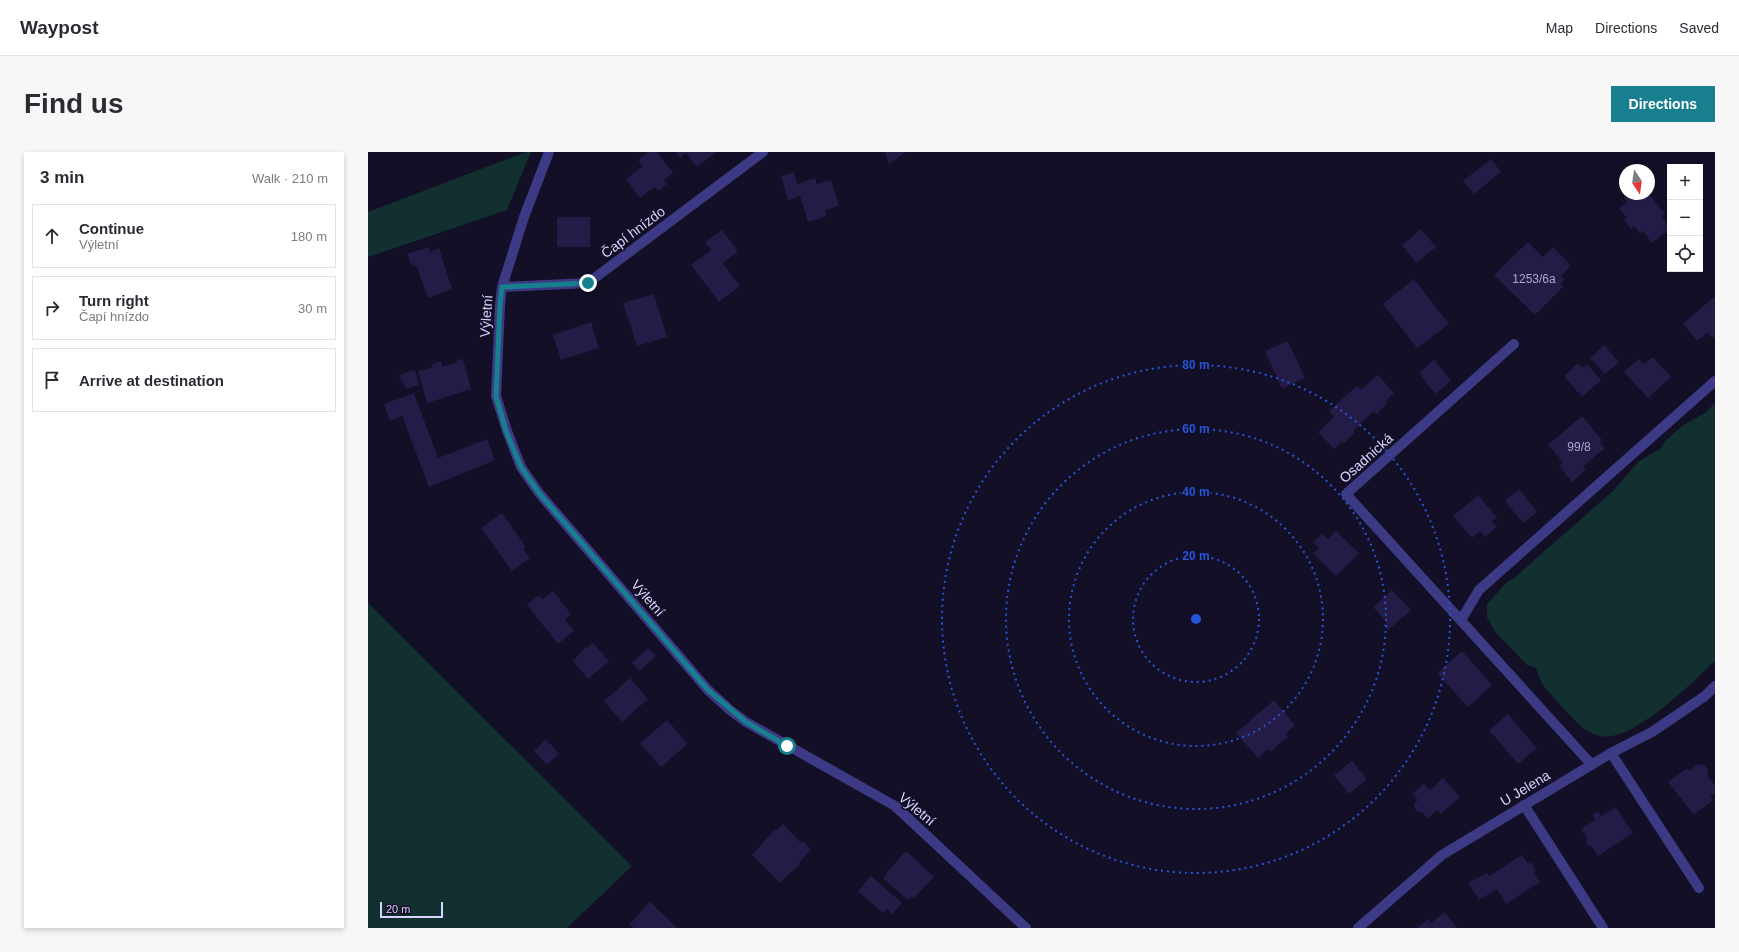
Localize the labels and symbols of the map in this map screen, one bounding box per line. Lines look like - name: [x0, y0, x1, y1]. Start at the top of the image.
- north arrow: [1619, 164, 1655, 200]
- street label: Čapí hnízdo: [598, 203, 668, 261]
- house number: 1253/6a: [1512, 272, 1556, 286]
- route end: [579, 274, 597, 292]
- street label: Výletní: [477, 294, 495, 338]
- text: 80 m: [1182, 358, 1210, 372]
- text: 60 m: [1182, 422, 1210, 436]
- street label: Osadnická: [1336, 430, 1396, 486]
- house number: 99/8: [1567, 440, 1591, 454]
- text: 40 m: [1182, 485, 1210, 499]
- text: 20 m: [1182, 549, 1210, 563]
- street label: Výletní: [628, 577, 668, 619]
- centre of rings: [1189, 612, 1203, 626]
- route start: [778, 737, 796, 755]
- street label: U Jelena: [1497, 767, 1553, 809]
- street label: Výletní: [895, 789, 939, 829]
- scale bar: [380, 900, 443, 919]

